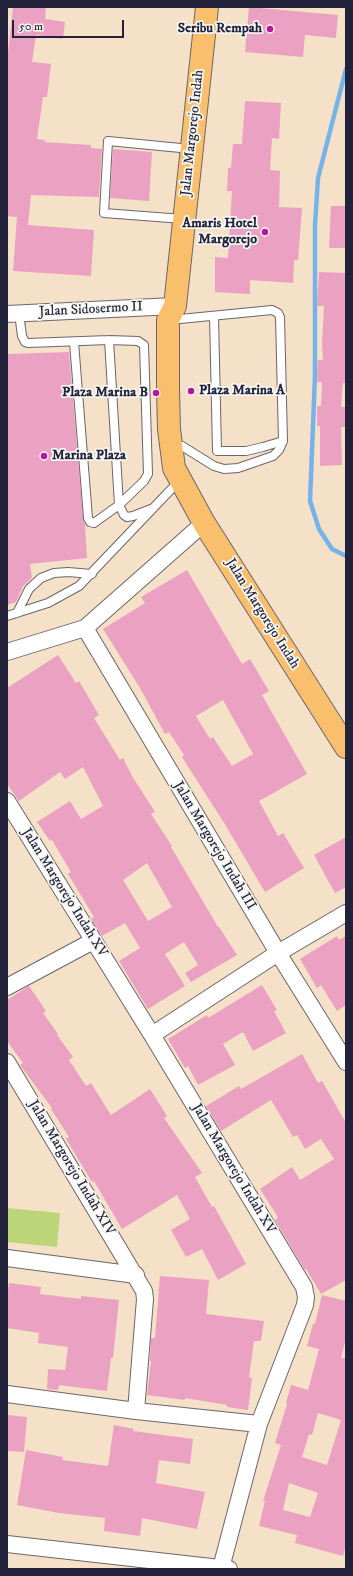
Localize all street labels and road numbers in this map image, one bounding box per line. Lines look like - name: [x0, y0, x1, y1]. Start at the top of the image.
- street label: Jalan Margorejo Indah: [178, 69, 208, 197]
- street label: Jalan Sidosermo II: [39, 299, 143, 321]
- street label: Jalan Margorejo Indah: [221, 556, 303, 672]
- street label: Jalan Margorejo Indah III: [169, 779, 259, 913]
- street label: Jalan Margorejo Indah XV: [17, 825, 111, 961]
- street label: Jalan Margorejo Indah XIV: [24, 1097, 118, 1239]
- street label: Jalan Margorejo Indah XV: [187, 1101, 279, 1237]

